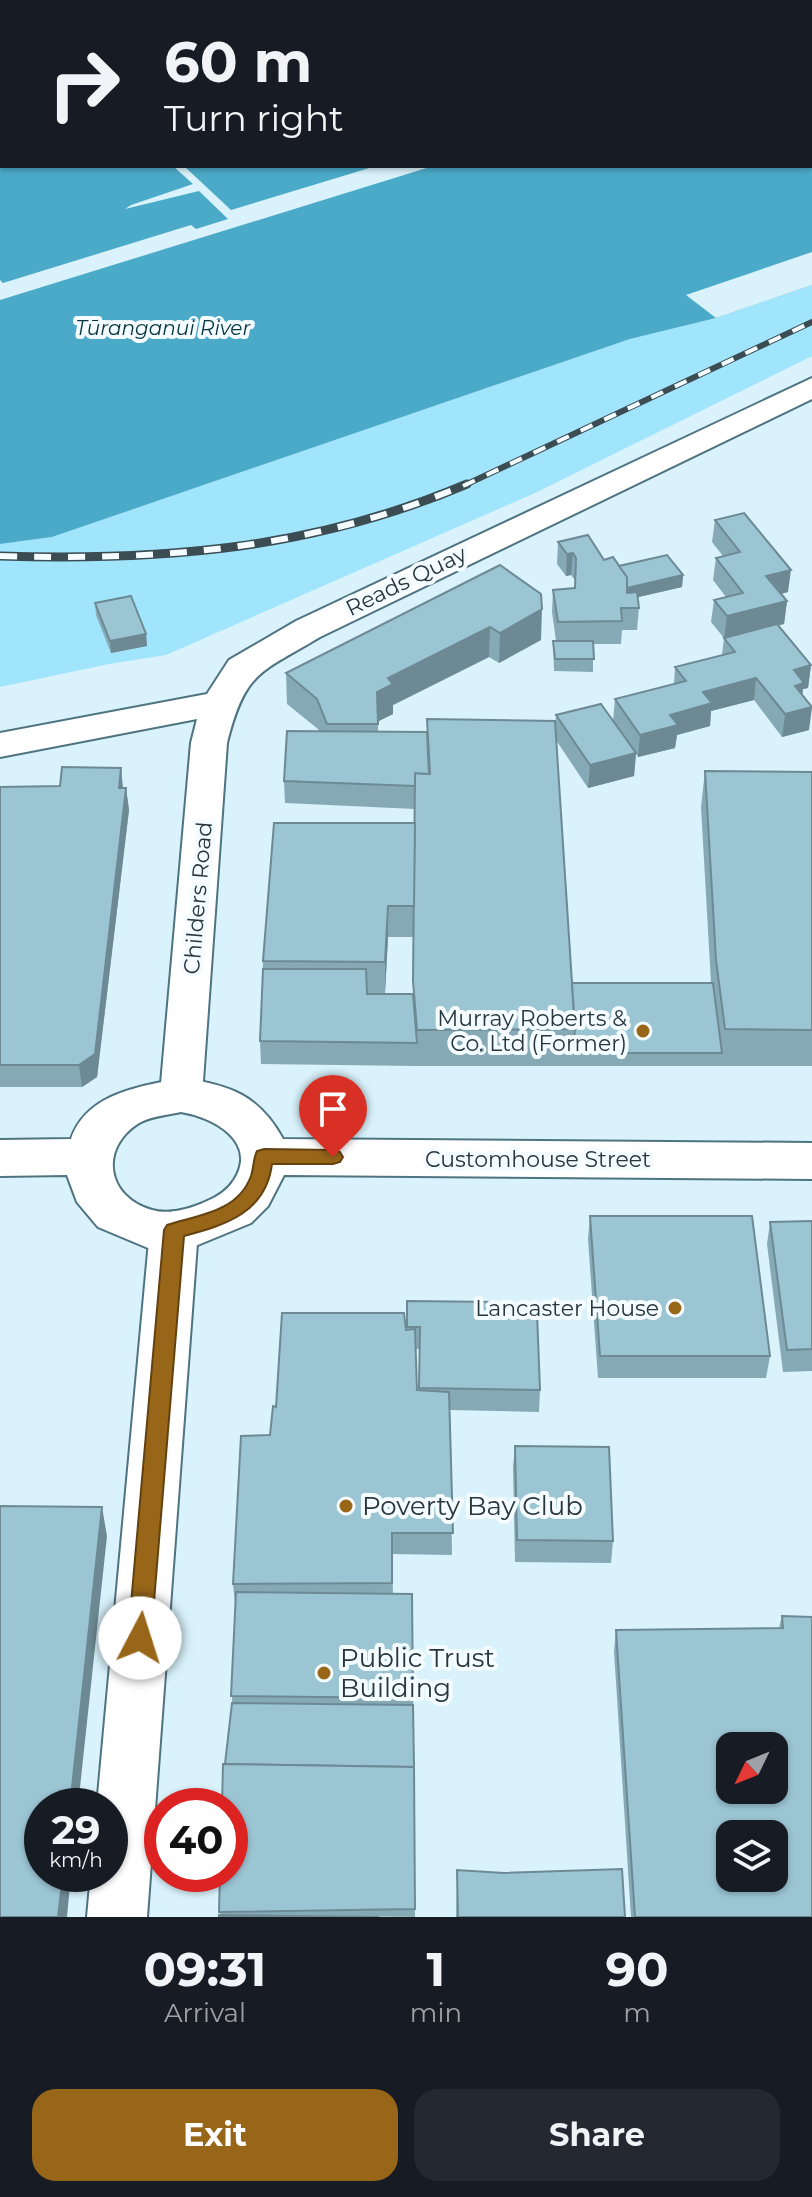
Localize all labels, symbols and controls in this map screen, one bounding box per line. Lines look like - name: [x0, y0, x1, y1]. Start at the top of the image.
- text: 60 m: [164, 28, 312, 96]
- icon: right: [32, 32, 136, 136]
- text: Turn right: [164, 96, 344, 140]
- water label: Tūranganui River: [76, 316, 251, 340]
- street label: Reads Quay: [341, 540, 471, 622]
- street label: Childers Road: [178, 820, 218, 976]
- place label: Murray Roberts & Co. Ltd (Former): [437, 1005, 627, 1057]
- marker: Murray Roberts & Co. Ltd (Former): [634, 1022, 652, 1040]
- pin: [299, 1075, 367, 1157]
- icon: arrive: [311, 1087, 355, 1131]
- street label: Customhouse Street: [425, 1146, 651, 1173]
- place label: Lancaster House: [475, 1295, 659, 1322]
- marker: Lancaster House: [666, 1299, 684, 1317]
- place label: Poverty Bay Club: [362, 1490, 583, 1522]
- marker: Poverty Bay Club: [337, 1497, 355, 1515]
- position arrow: [98, 1596, 182, 1680]
- place label: Public Trust Building: [340, 1642, 495, 1704]
- marker: Public Trust Building: [315, 1664, 333, 1682]
- north arrow: [716, 1732, 788, 1804]
- map controls: [716, 1732, 788, 1892]
- speed limit sign: 40: [144, 1788, 248, 1892]
- text: 29: [51, 1805, 101, 1854]
- button: layers: [716, 1820, 788, 1892]
- text: km/h: [49, 1848, 103, 1872]
- text: 09:31: [143, 1940, 266, 1998]
- text: 1: [426, 1940, 445, 1998]
- text: 90: [605, 1940, 669, 1998]
- text: Arrival: [164, 1997, 246, 2029]
- text: min: [410, 1997, 462, 2029]
- text: m: [623, 1997, 651, 2029]
- button: Exit: [32, 2089, 398, 2181]
- button: Share: [414, 2089, 780, 2181]

